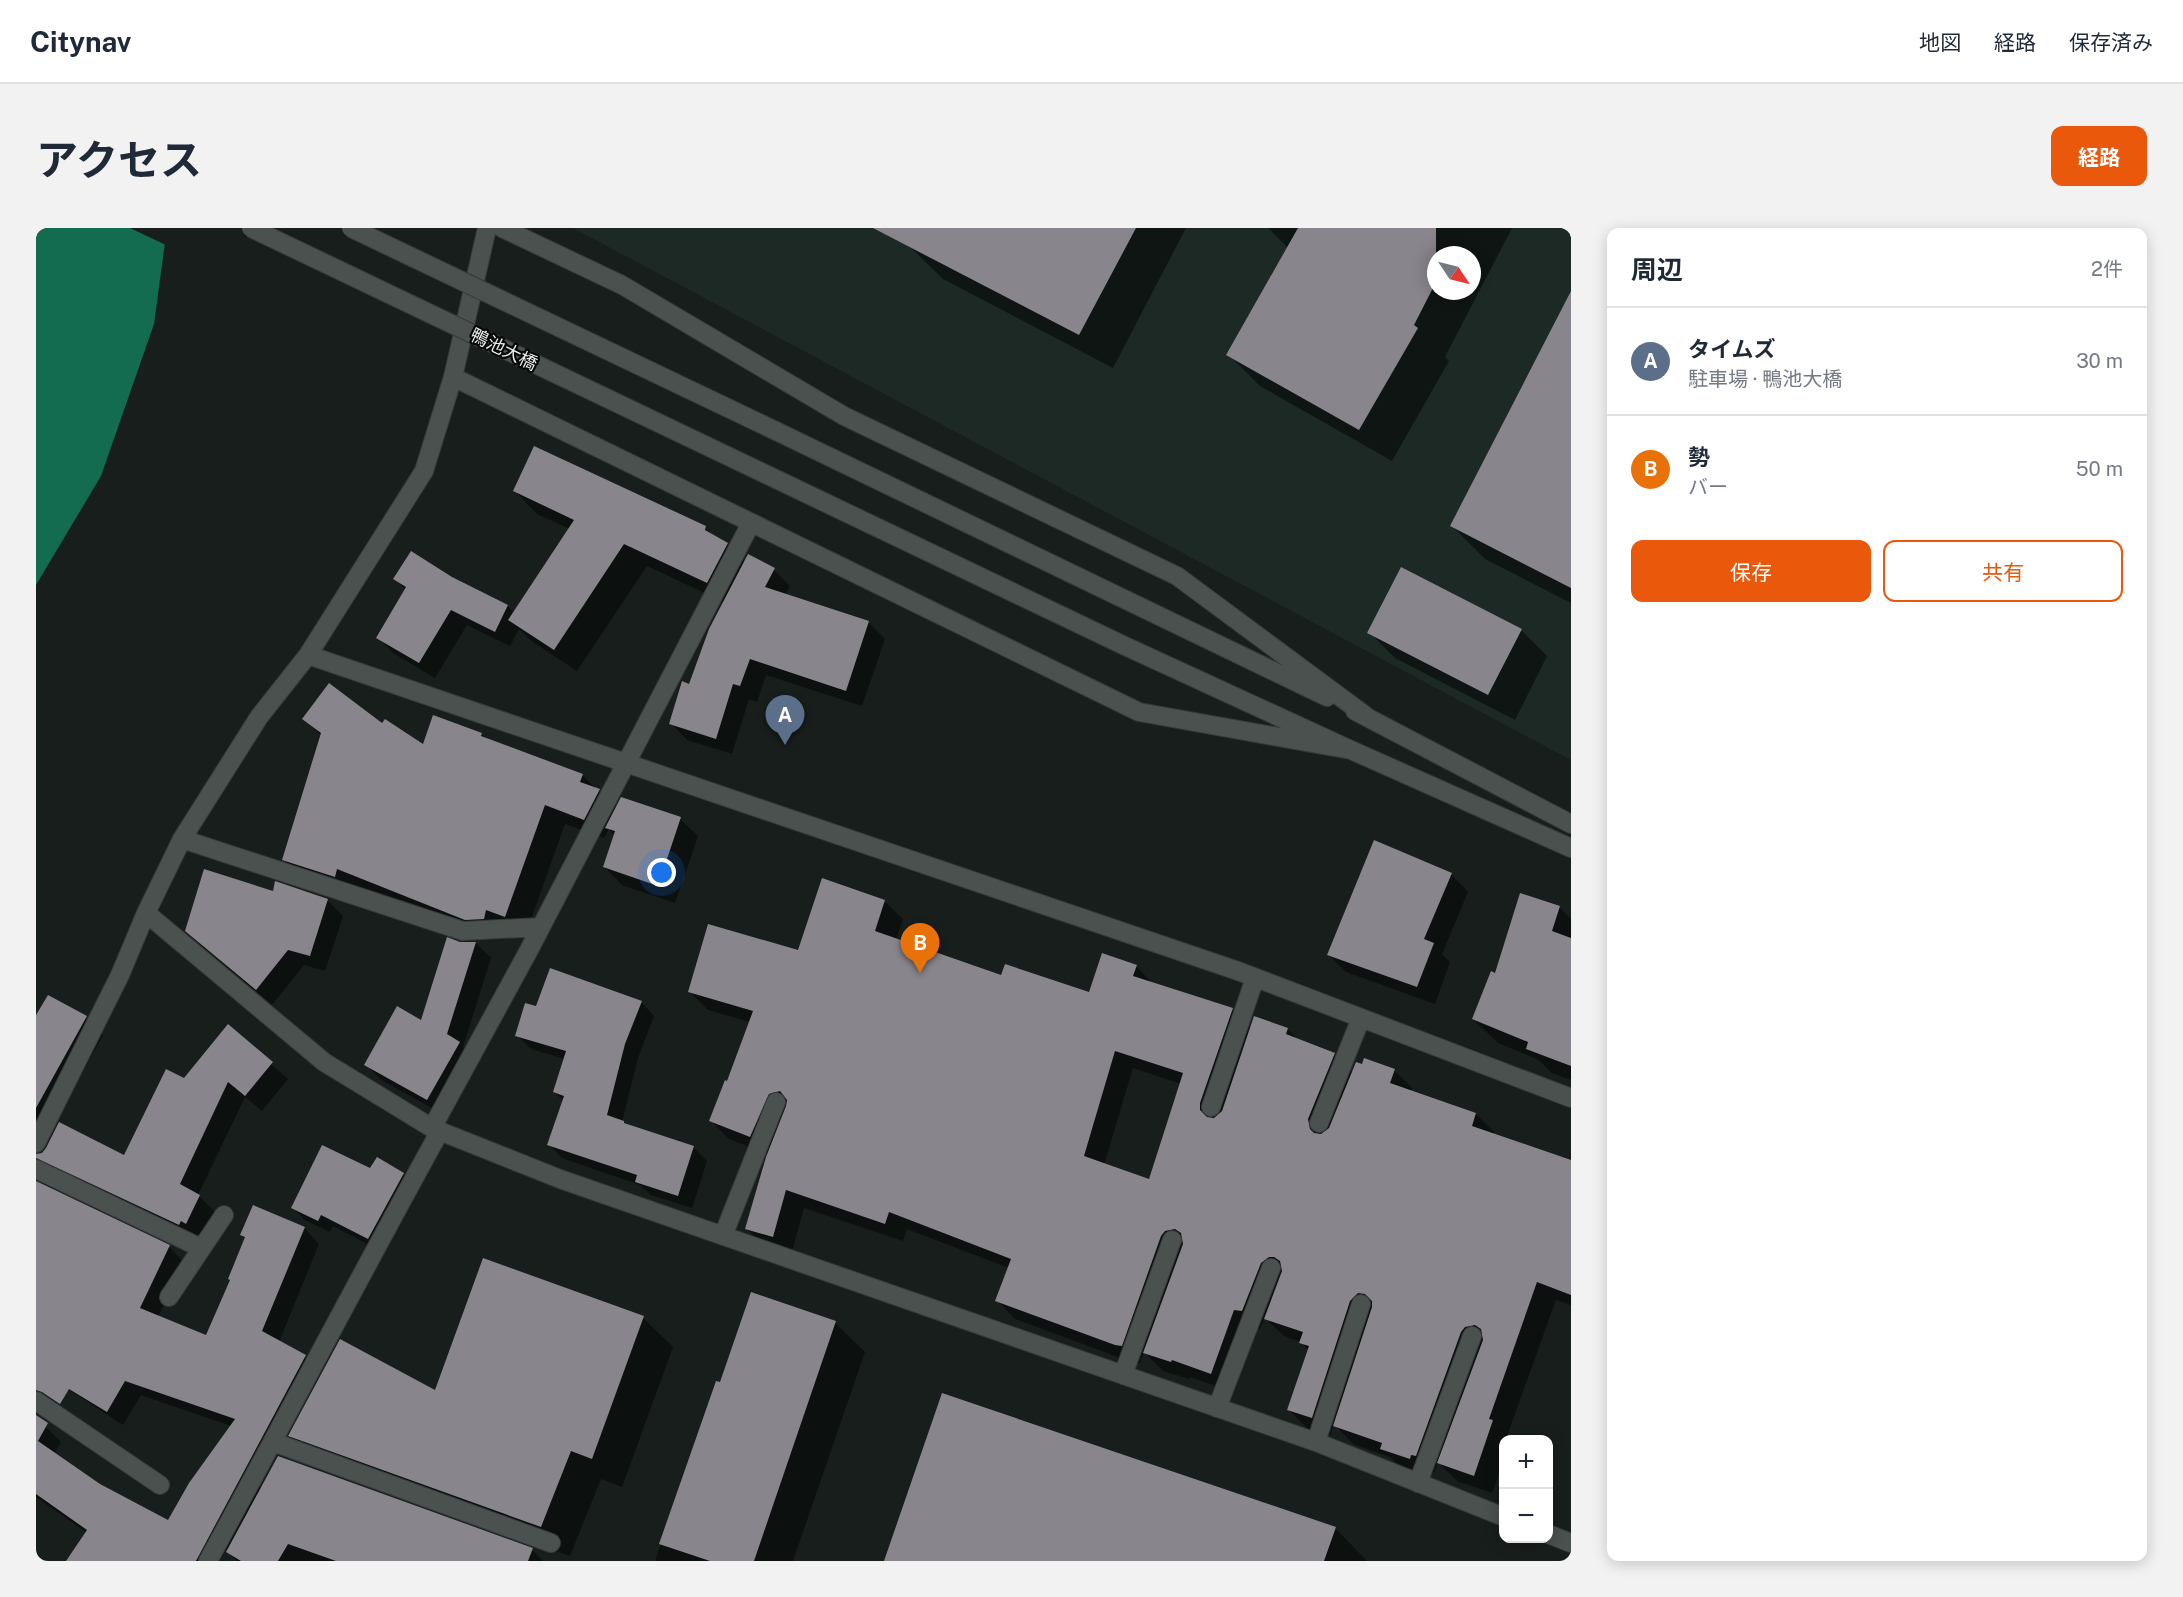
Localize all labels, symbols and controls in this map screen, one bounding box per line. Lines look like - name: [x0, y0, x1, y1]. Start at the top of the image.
- text: Citynav: [30, 25, 131, 58]
- text: 地図: [1919, 30, 1961, 55]
- text: 経路: [1994, 30, 2036, 55]
- text: 保存済み: [2069, 30, 2153, 55]
- button: 経路: [2051, 126, 2147, 186]
- text: アクセス: [36, 135, 202, 184]
- north arrow: [1427, 246, 1481, 300]
- text: 周辺: [1631, 254, 1683, 285]
- text: 2件: [2091, 257, 2123, 281]
- street label: 鴨池大橋: [467, 324, 541, 374]
- text: タイムズ: [1688, 336, 1776, 362]
- text: A: [1643, 349, 1658, 373]
- text: 30 m: [2076, 349, 2123, 373]
- text: 駐車場 · 鴨池大橋: [1688, 367, 1842, 391]
- text: 勢: [1688, 444, 1710, 470]
- text: B: [1644, 457, 1657, 481]
- text: 50 m: [2076, 457, 2123, 481]
- text: バー: [1688, 475, 1728, 499]
- button: 保存: [1631, 540, 1871, 602]
- button: 共有: [1883, 540, 2123, 602]
- pin: A: [766, 696, 804, 745]
- your location: [647, 858, 676, 887]
- pin: B: [900, 924, 940, 973]
- map controls: [1499, 1435, 1553, 1543]
- button: +: [1499, 1435, 1553, 1489]
- button: −: [1499, 1489, 1553, 1543]

